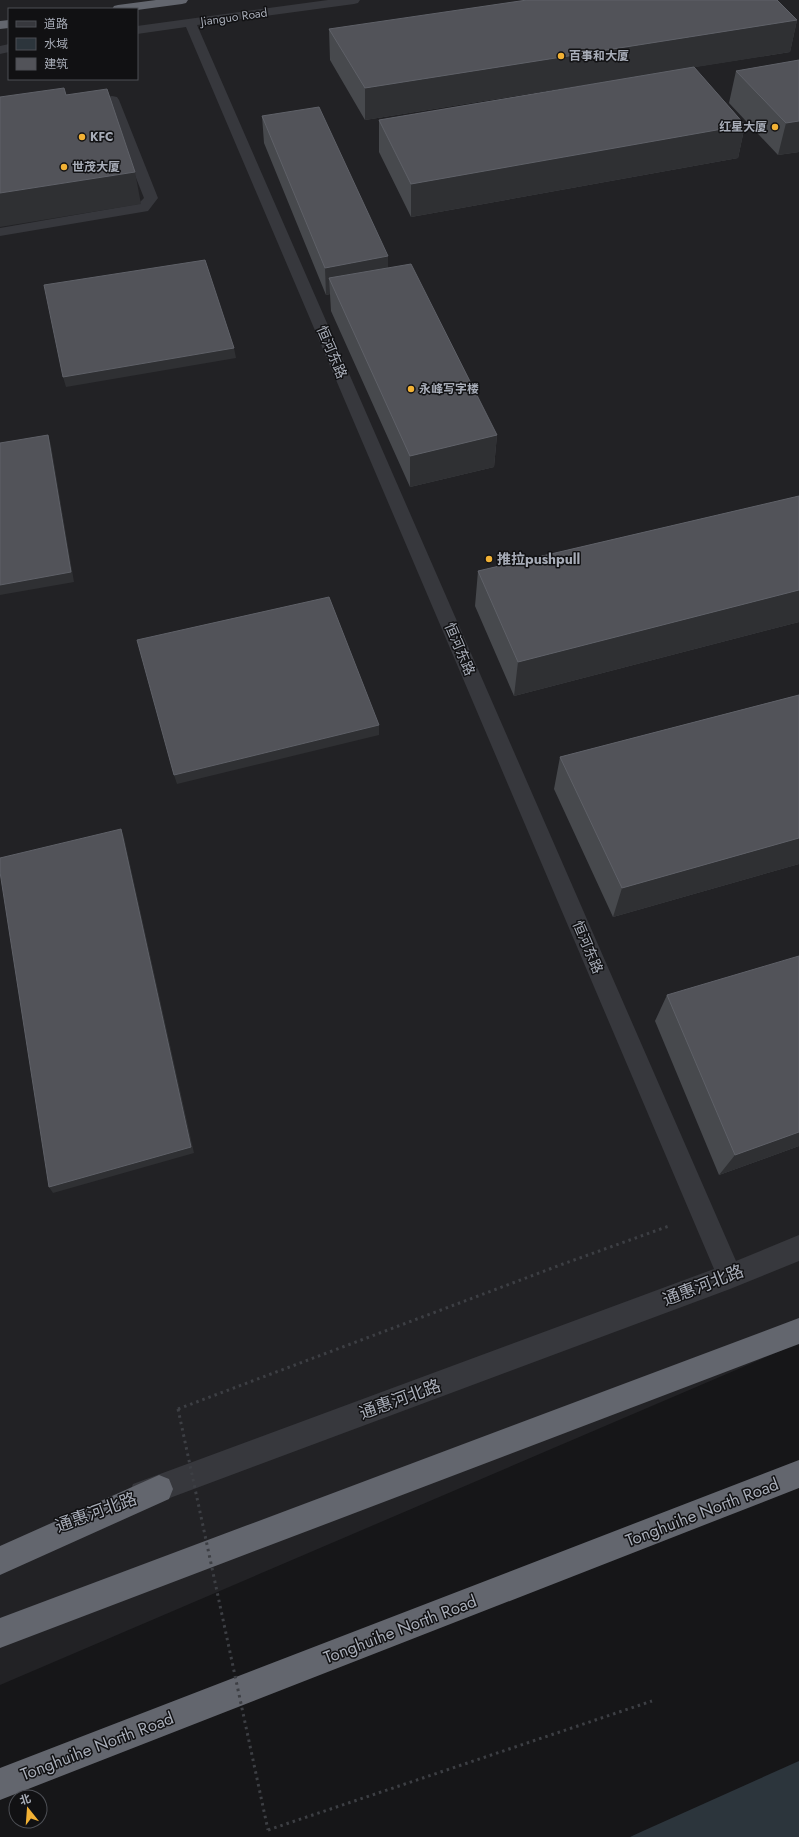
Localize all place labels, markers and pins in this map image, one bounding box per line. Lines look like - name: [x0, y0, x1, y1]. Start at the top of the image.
- place label: 百事和大厦: [569, 47, 629, 65]
- marker: 百事和大厦: [556, 51, 566, 61]
- place label: 红星大厦: [719, 118, 767, 136]
- marker: 红星大厦: [770, 122, 780, 132]
- place label: KFC: [90, 128, 113, 146]
- marker: KFC: [77, 132, 87, 142]
- place label: 世茂大厦: [72, 158, 120, 176]
- marker: 世茂大厦: [59, 162, 69, 172]
- place label: 永峰写字楼: [419, 380, 479, 398]
- marker: 永峰写字楼: [406, 384, 416, 394]
- place label: 推拉pushpull: [497, 549, 580, 569]
- marker: 推拉pushpull: [484, 554, 494, 564]

